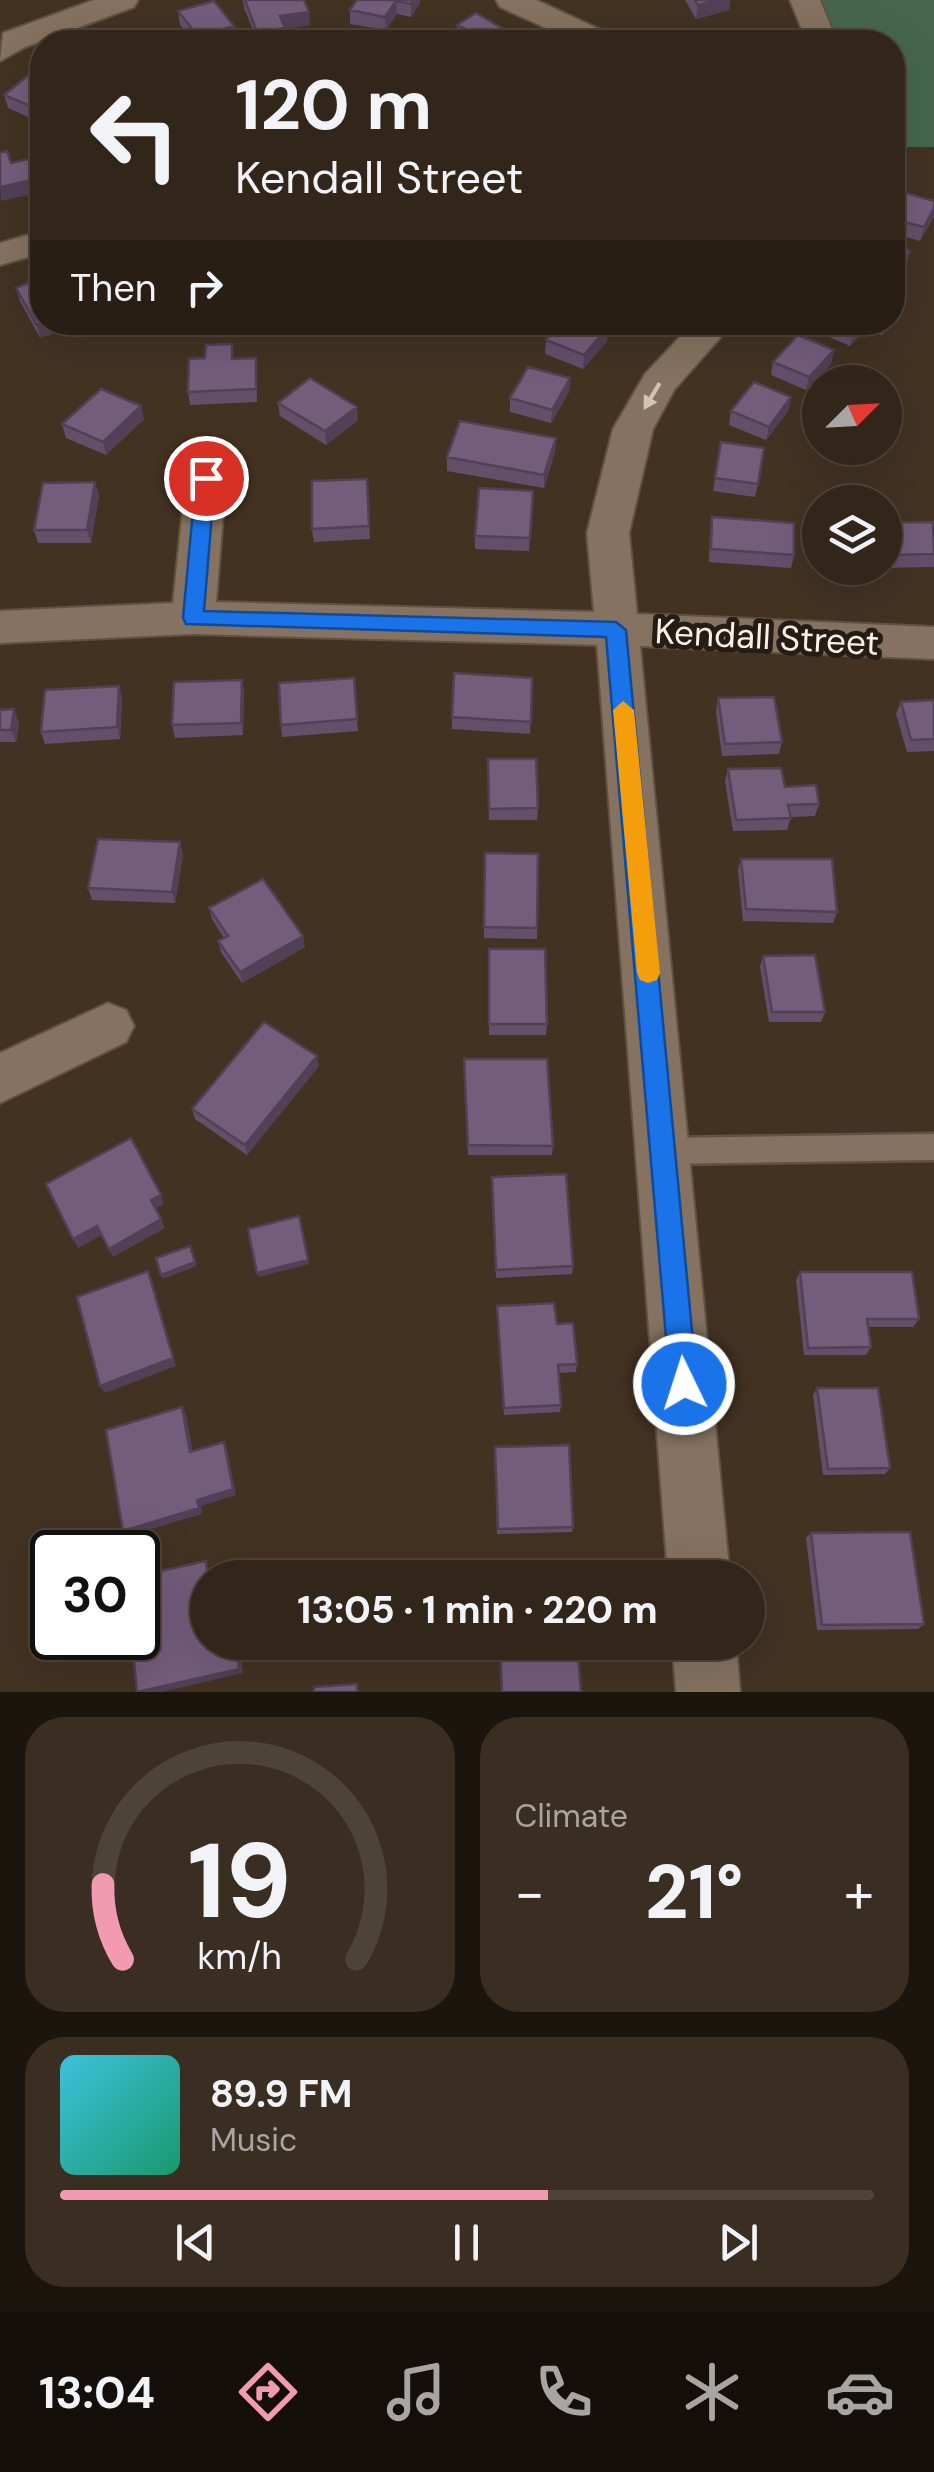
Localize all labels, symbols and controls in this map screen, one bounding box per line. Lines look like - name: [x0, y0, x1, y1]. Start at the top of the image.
- text: 120 m: [235, 60, 432, 151]
- icon: left: [70, 70, 200, 200]
- text: Kendall Street: [235, 148, 523, 207]
- icon: right: [177, 260, 232, 315]
- text: Then: [70, 263, 157, 313]
- north arrow: [802, 365, 902, 465]
- map controls: [802, 365, 902, 585]
- one-way arrow: [644, 382, 661, 410]
- pin: [164, 436, 249, 521]
- icon: arrive: [179, 451, 234, 506]
- button: layers: [802, 485, 902, 585]
- street label: Kendall Street: [654, 608, 880, 666]
- position arrow: [632, 1332, 736, 1436]
- speed limit sign: 30: [30, 1530, 160, 1660]
- text: 13:05 · 1 min · 220 m: [297, 1585, 658, 1635]
- text: Climate: [515, 1795, 628, 1837]
- text: 19: [188, 1814, 292, 1949]
- text: 21°: [645, 1844, 743, 1941]
- text: −: [515, 1857, 545, 1929]
- text: +: [844, 1857, 874, 1929]
- text: km/h: [198, 1934, 282, 1980]
- text: 89.9 FM: [210, 2069, 352, 2119]
- text: Music: [210, 2119, 297, 2161]
- icon: previous: [168, 2215, 223, 2270]
- icon: pause: [439, 2215, 494, 2270]
- icon: next: [711, 2215, 766, 2270]
- icon: directions: [233, 2357, 303, 2427]
- icon: music: [381, 2357, 451, 2427]
- icon: phone: [529, 2357, 599, 2427]
- icon: climate: [677, 2357, 747, 2427]
- icon: car: [825, 2357, 895, 2427]
- text: 13:04: [39, 2363, 155, 2422]

